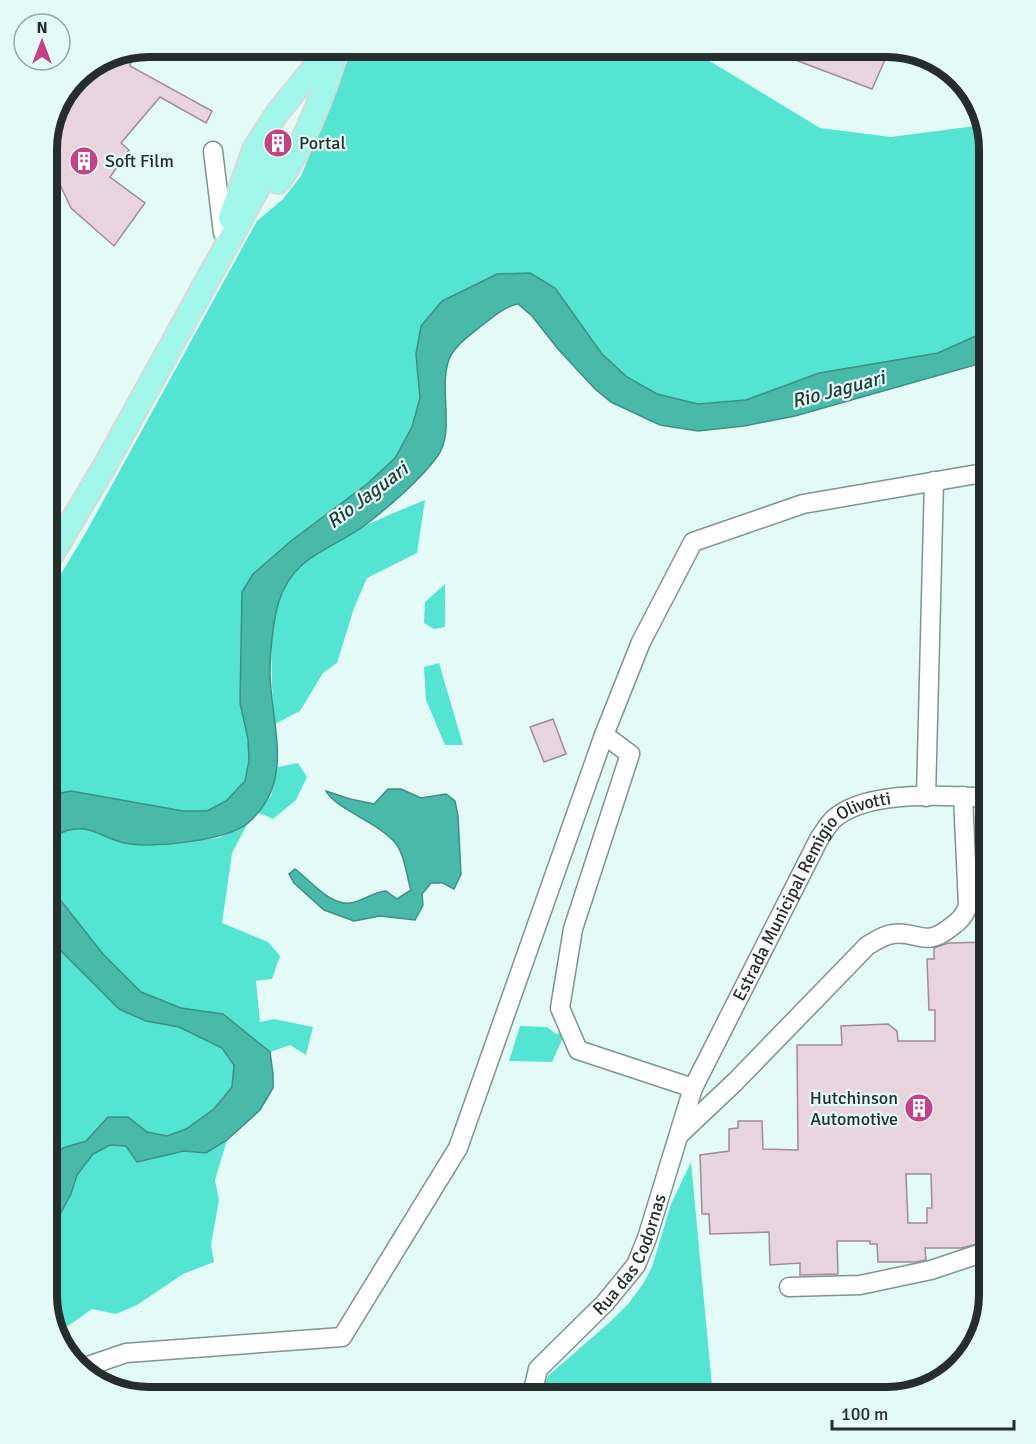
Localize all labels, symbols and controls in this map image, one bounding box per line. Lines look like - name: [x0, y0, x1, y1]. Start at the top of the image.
- north arrow: [12, 12, 72, 72]
- text: N: [36, 18, 48, 38]
- building icon: Portal: [262, 127, 294, 159]
- place label: Portal: [299, 132, 346, 154]
- building icon: Soft Film: [68, 145, 100, 177]
- place label: Soft Film: [105, 150, 174, 172]
- water label: Rio Jaguari: [789, 365, 889, 414]
- water label: Rio Jaguari: [322, 456, 414, 534]
- street label: Estrada Municipal Remigio Olivotti: [728, 787, 892, 1004]
- place label: Hutchinson Automotive: [810, 1087, 898, 1130]
- building icon: Hutchinson Automotive: [903, 1092, 935, 1124]
- street label: Rua das Codornas: [588, 1191, 671, 1320]
- scale bar: [832, 1393, 1014, 1431]
- text: 100 m: [841, 1403, 888, 1425]

